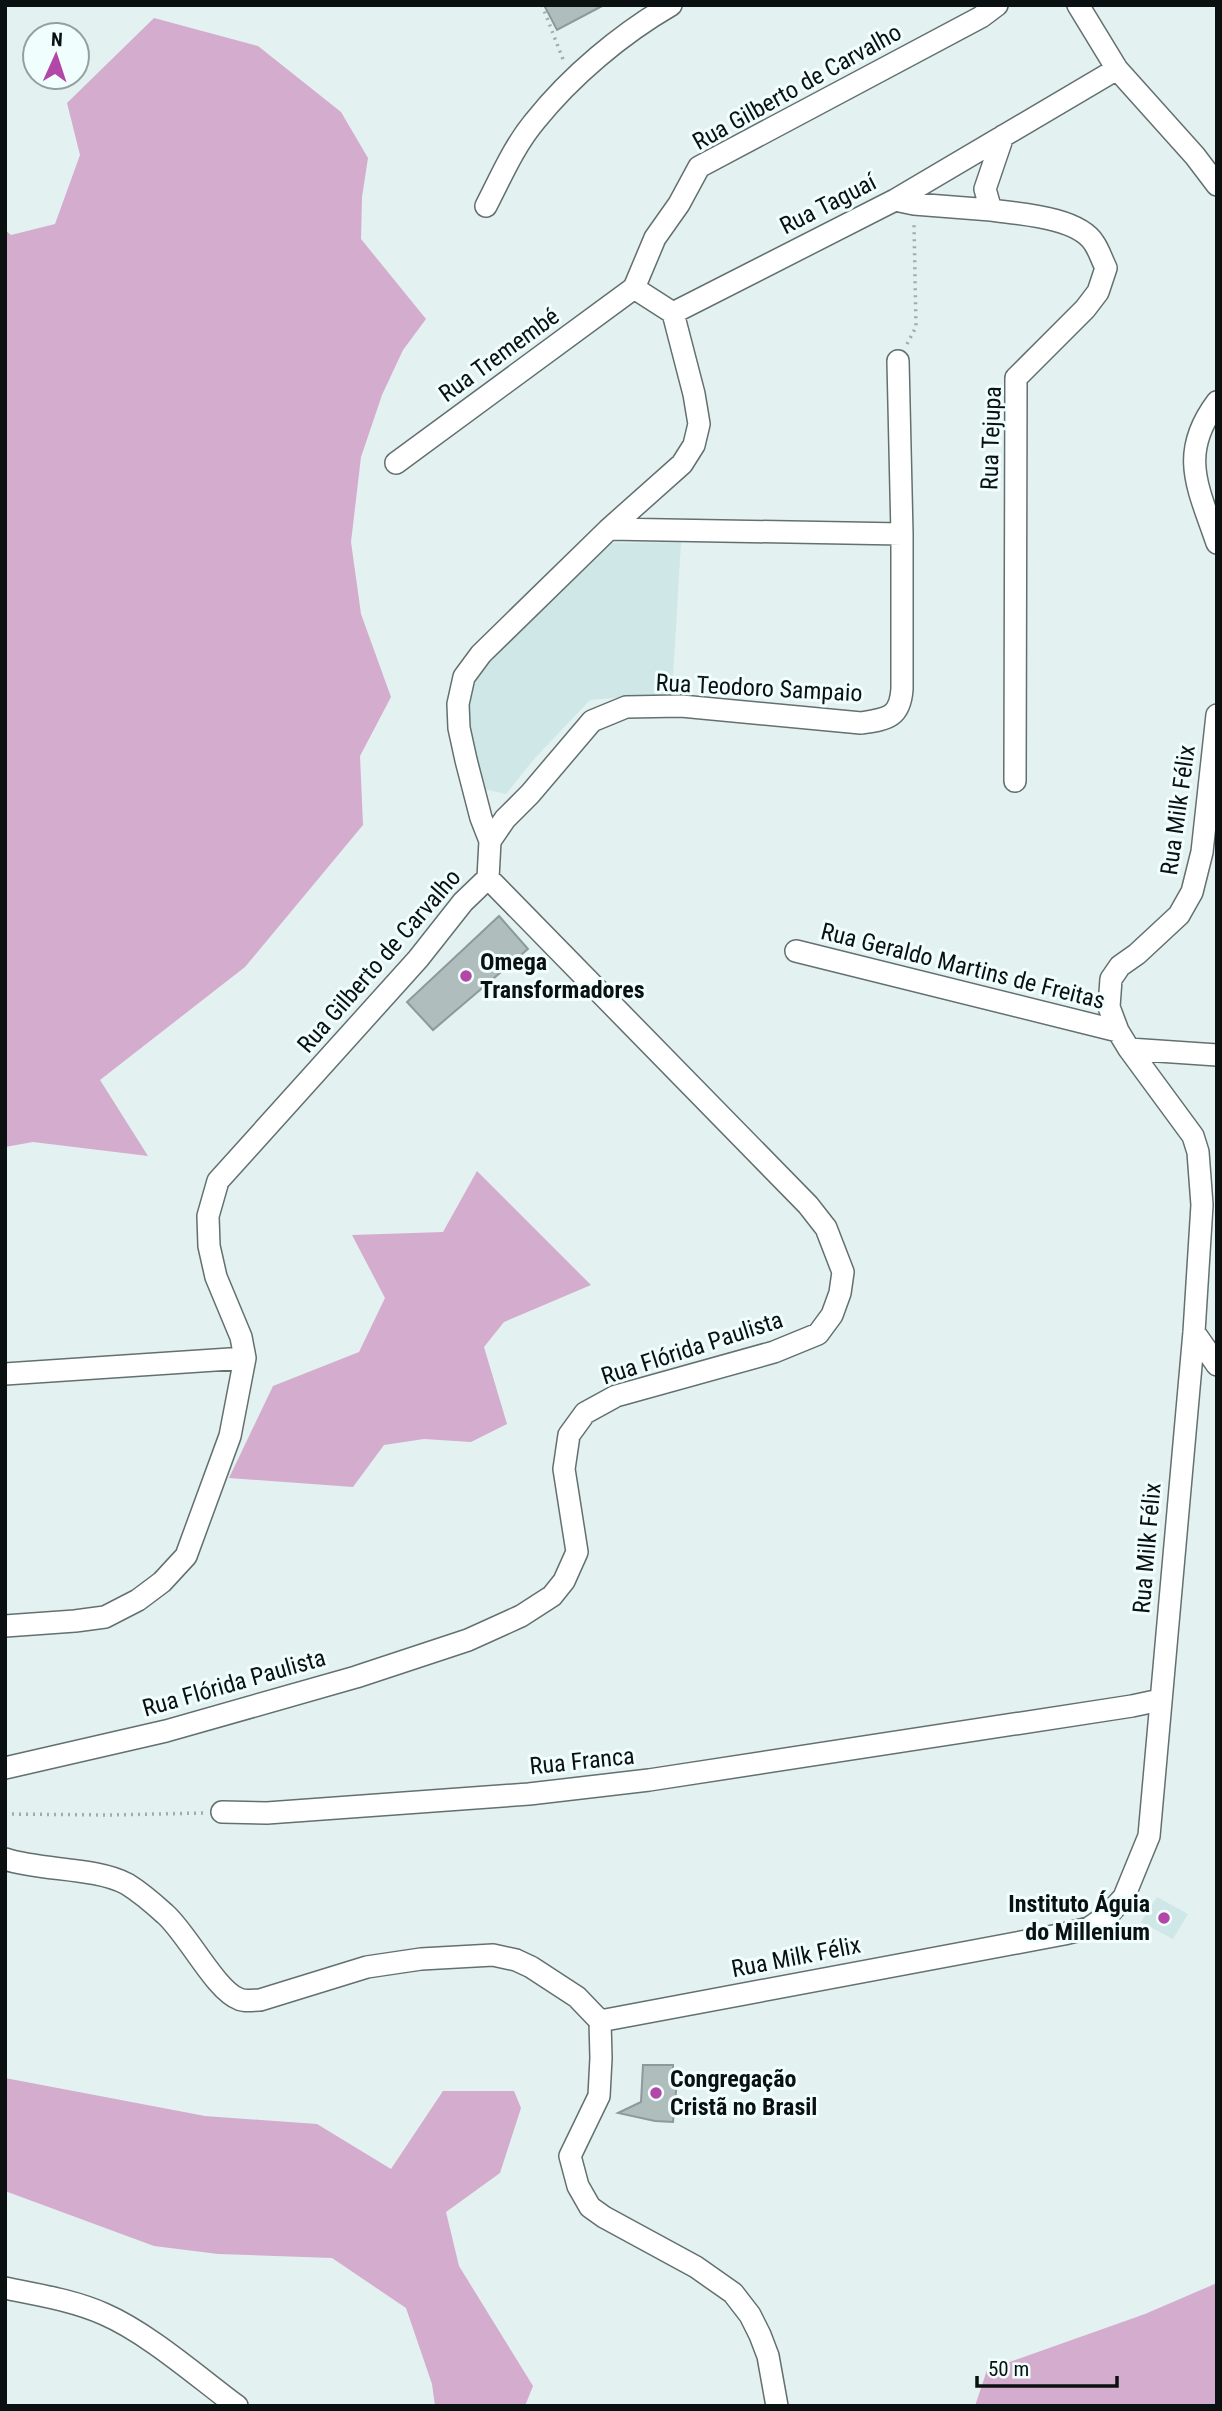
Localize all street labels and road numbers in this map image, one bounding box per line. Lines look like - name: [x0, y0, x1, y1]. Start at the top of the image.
- street label: Rua Gilberto de Carvalho: [688, 18, 906, 156]
- street label: Rua Taguaí: [775, 167, 882, 240]
- street label: Rua Tremembé: [434, 302, 564, 408]
- street label: Rua Tejupa: [975, 386, 1007, 490]
- street label: Rua Teodoro Sampaio: [655, 669, 863, 707]
- street label: Rua Milk Félix: [1155, 743, 1201, 877]
- street label: Rua Gilberto de Carvalho: [292, 864, 466, 1058]
- street label: Rua Geraldo Martins de Freitas: [818, 917, 1108, 1015]
- street label: Rua Flórida Paulista: [598, 1305, 786, 1391]
- street label: Rua Milk Félix: [1127, 1482, 1167, 1614]
- street label: Rua Flórida Paulista: [139, 1643, 329, 1723]
- street label: Rua Franca: [528, 1742, 636, 1780]
- street label: Rua Milk Félix: [729, 1931, 863, 1983]

